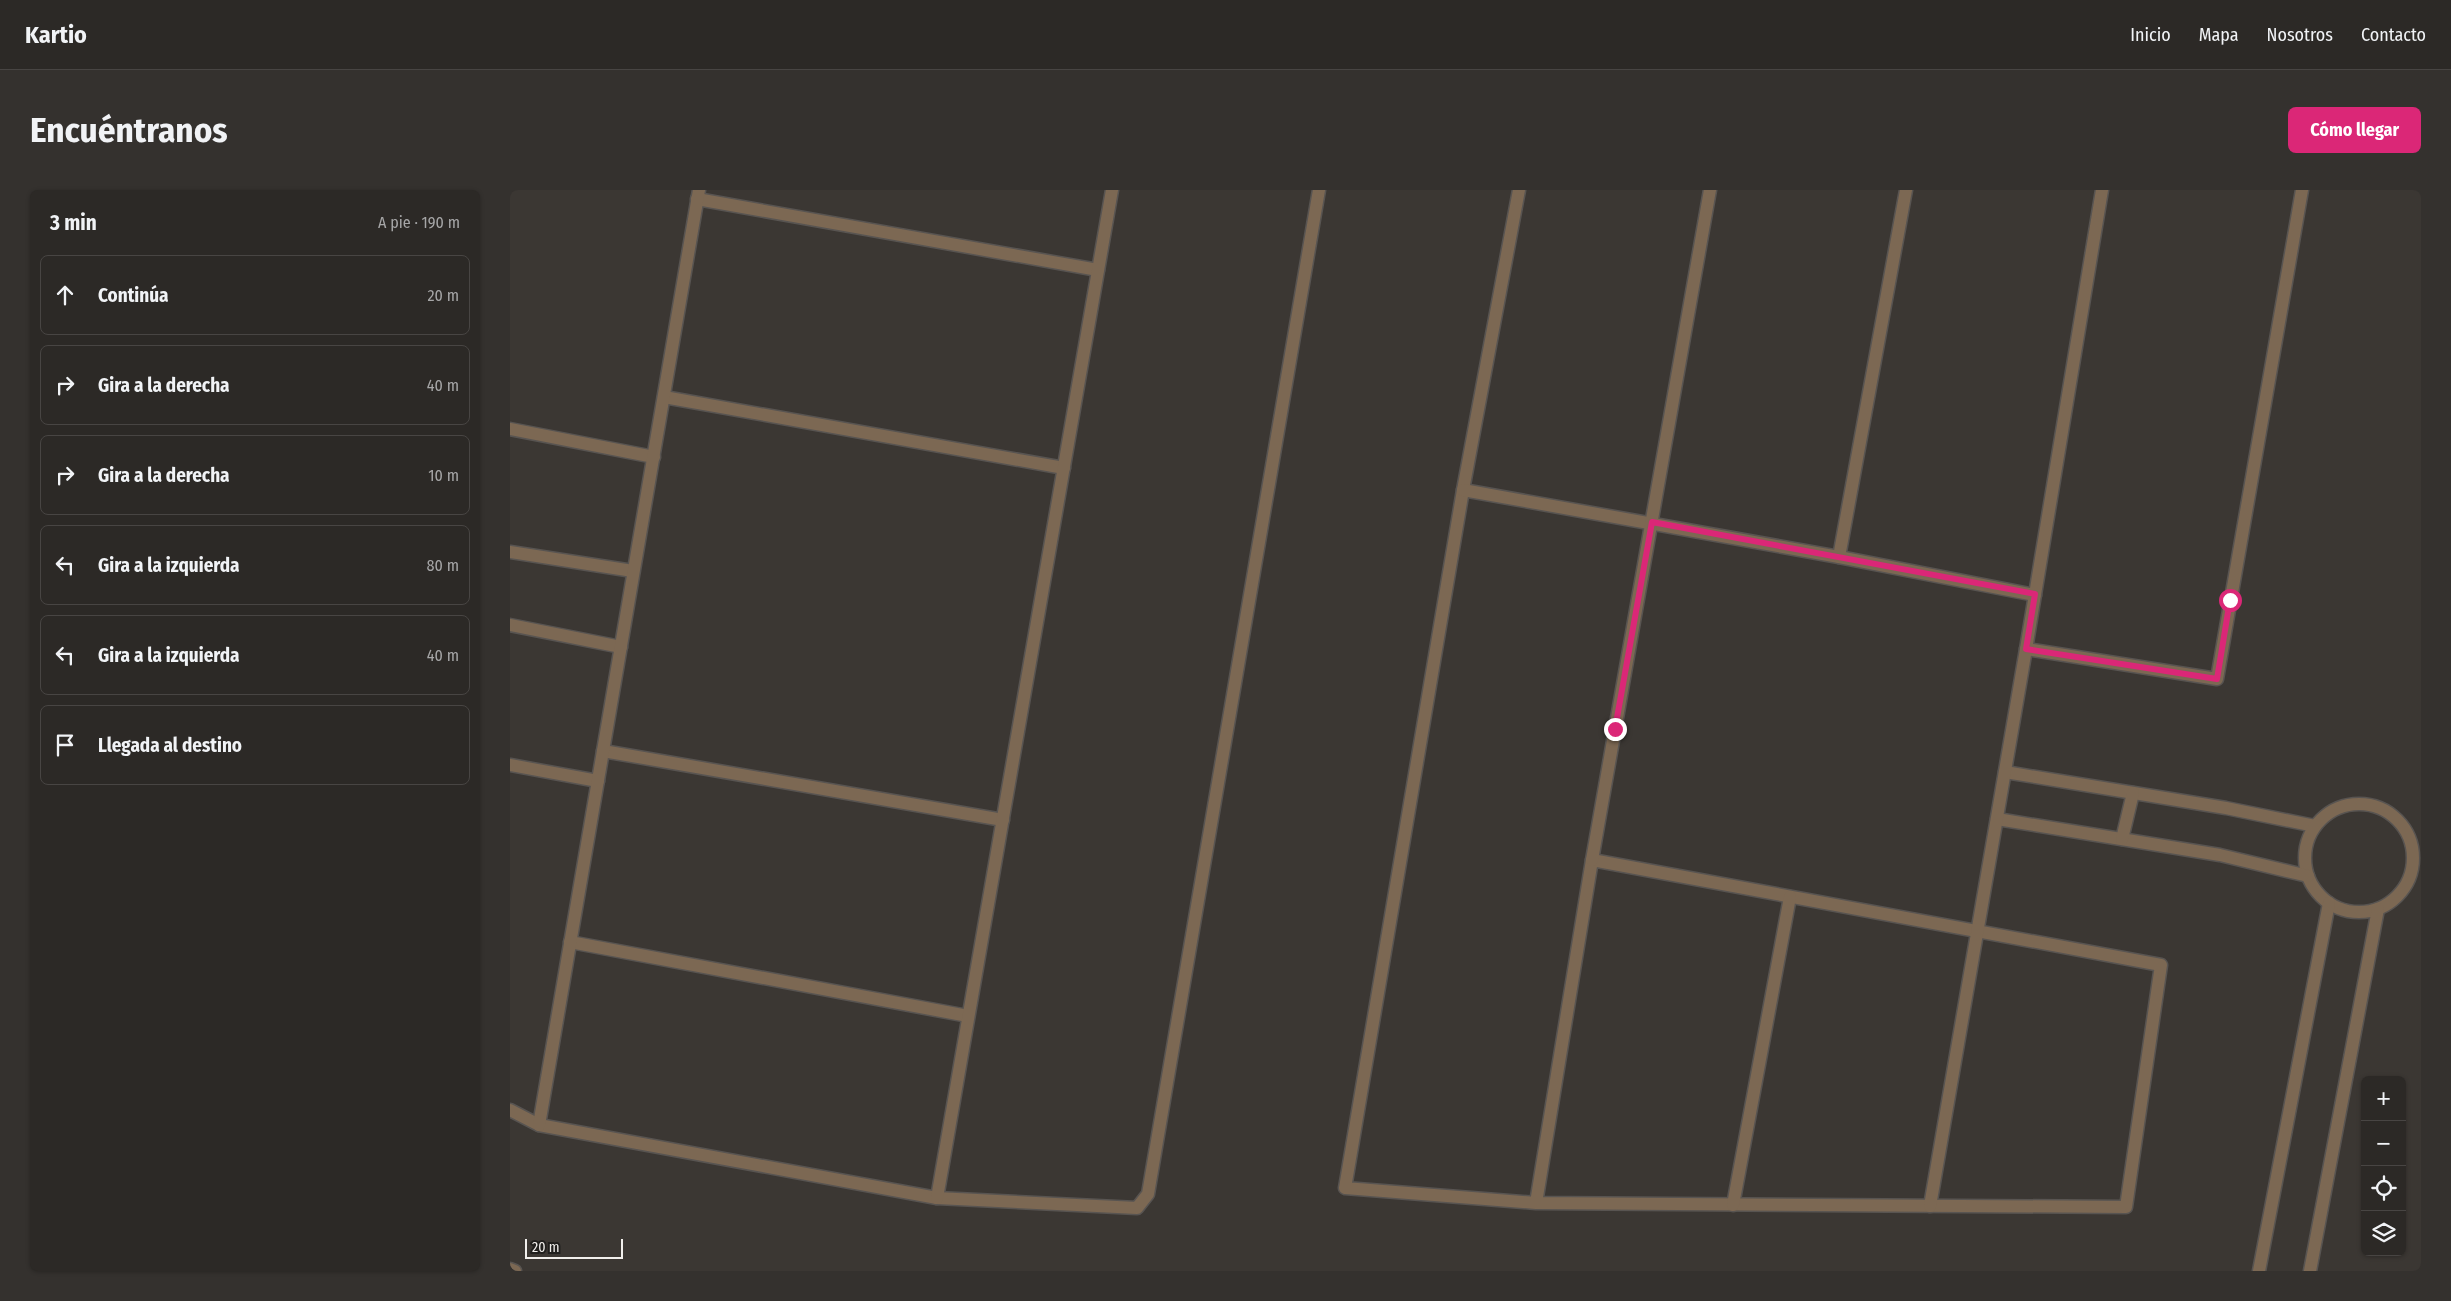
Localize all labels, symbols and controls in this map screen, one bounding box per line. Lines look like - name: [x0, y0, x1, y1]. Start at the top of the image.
- text: Kartio: [25, 21, 87, 49]
- text: Inicio: [2130, 24, 2171, 46]
- text: Mapa: [2199, 24, 2239, 46]
- text: Nosotros: [2267, 24, 2333, 46]
- text: Contacto: [2361, 24, 2426, 46]
- button: Cómo llegar: [2288, 107, 2421, 153]
- text: Encuéntranos: [30, 109, 228, 151]
- text: 3 min: [50, 210, 97, 236]
- text: A pie · 190 m: [378, 213, 460, 232]
- icon: ahead: [51, 281, 79, 309]
- text: Continúa: [98, 284, 169, 307]
- text: 20 m: [428, 286, 459, 305]
- icon: right: [51, 371, 79, 399]
- text: Gira a la derecha: [98, 374, 230, 397]
- text: 40 m: [427, 376, 459, 395]
- icon: right: [51, 461, 79, 489]
- text: Gira a la derecha: [98, 464, 230, 487]
- text: 10 m: [428, 466, 459, 485]
- icon: left: [51, 551, 79, 579]
- text: Gira a la izquierda: [98, 554, 240, 577]
- text: 80 m: [427, 556, 459, 575]
- route start: [2219, 589, 2242, 612]
- icon: left: [51, 641, 79, 669]
- text: Gira a la izquierda: [98, 644, 240, 667]
- text: 40 m: [427, 646, 459, 665]
- route end: [1604, 718, 1627, 741]
- icon: arrive: [51, 731, 79, 759]
- text: Llegada al destino: [98, 734, 242, 757]
- map controls: [2361, 1076, 2406, 1256]
- button: +: [2361, 1076, 2406, 1121]
- button: −: [2361, 1121, 2406, 1166]
- button: locate: [2361, 1166, 2406, 1211]
- button: layers: [2361, 1211, 2406, 1256]
- scale bar: [525, 1236, 622, 1259]
- text: 20 m: [532, 1239, 560, 1256]

